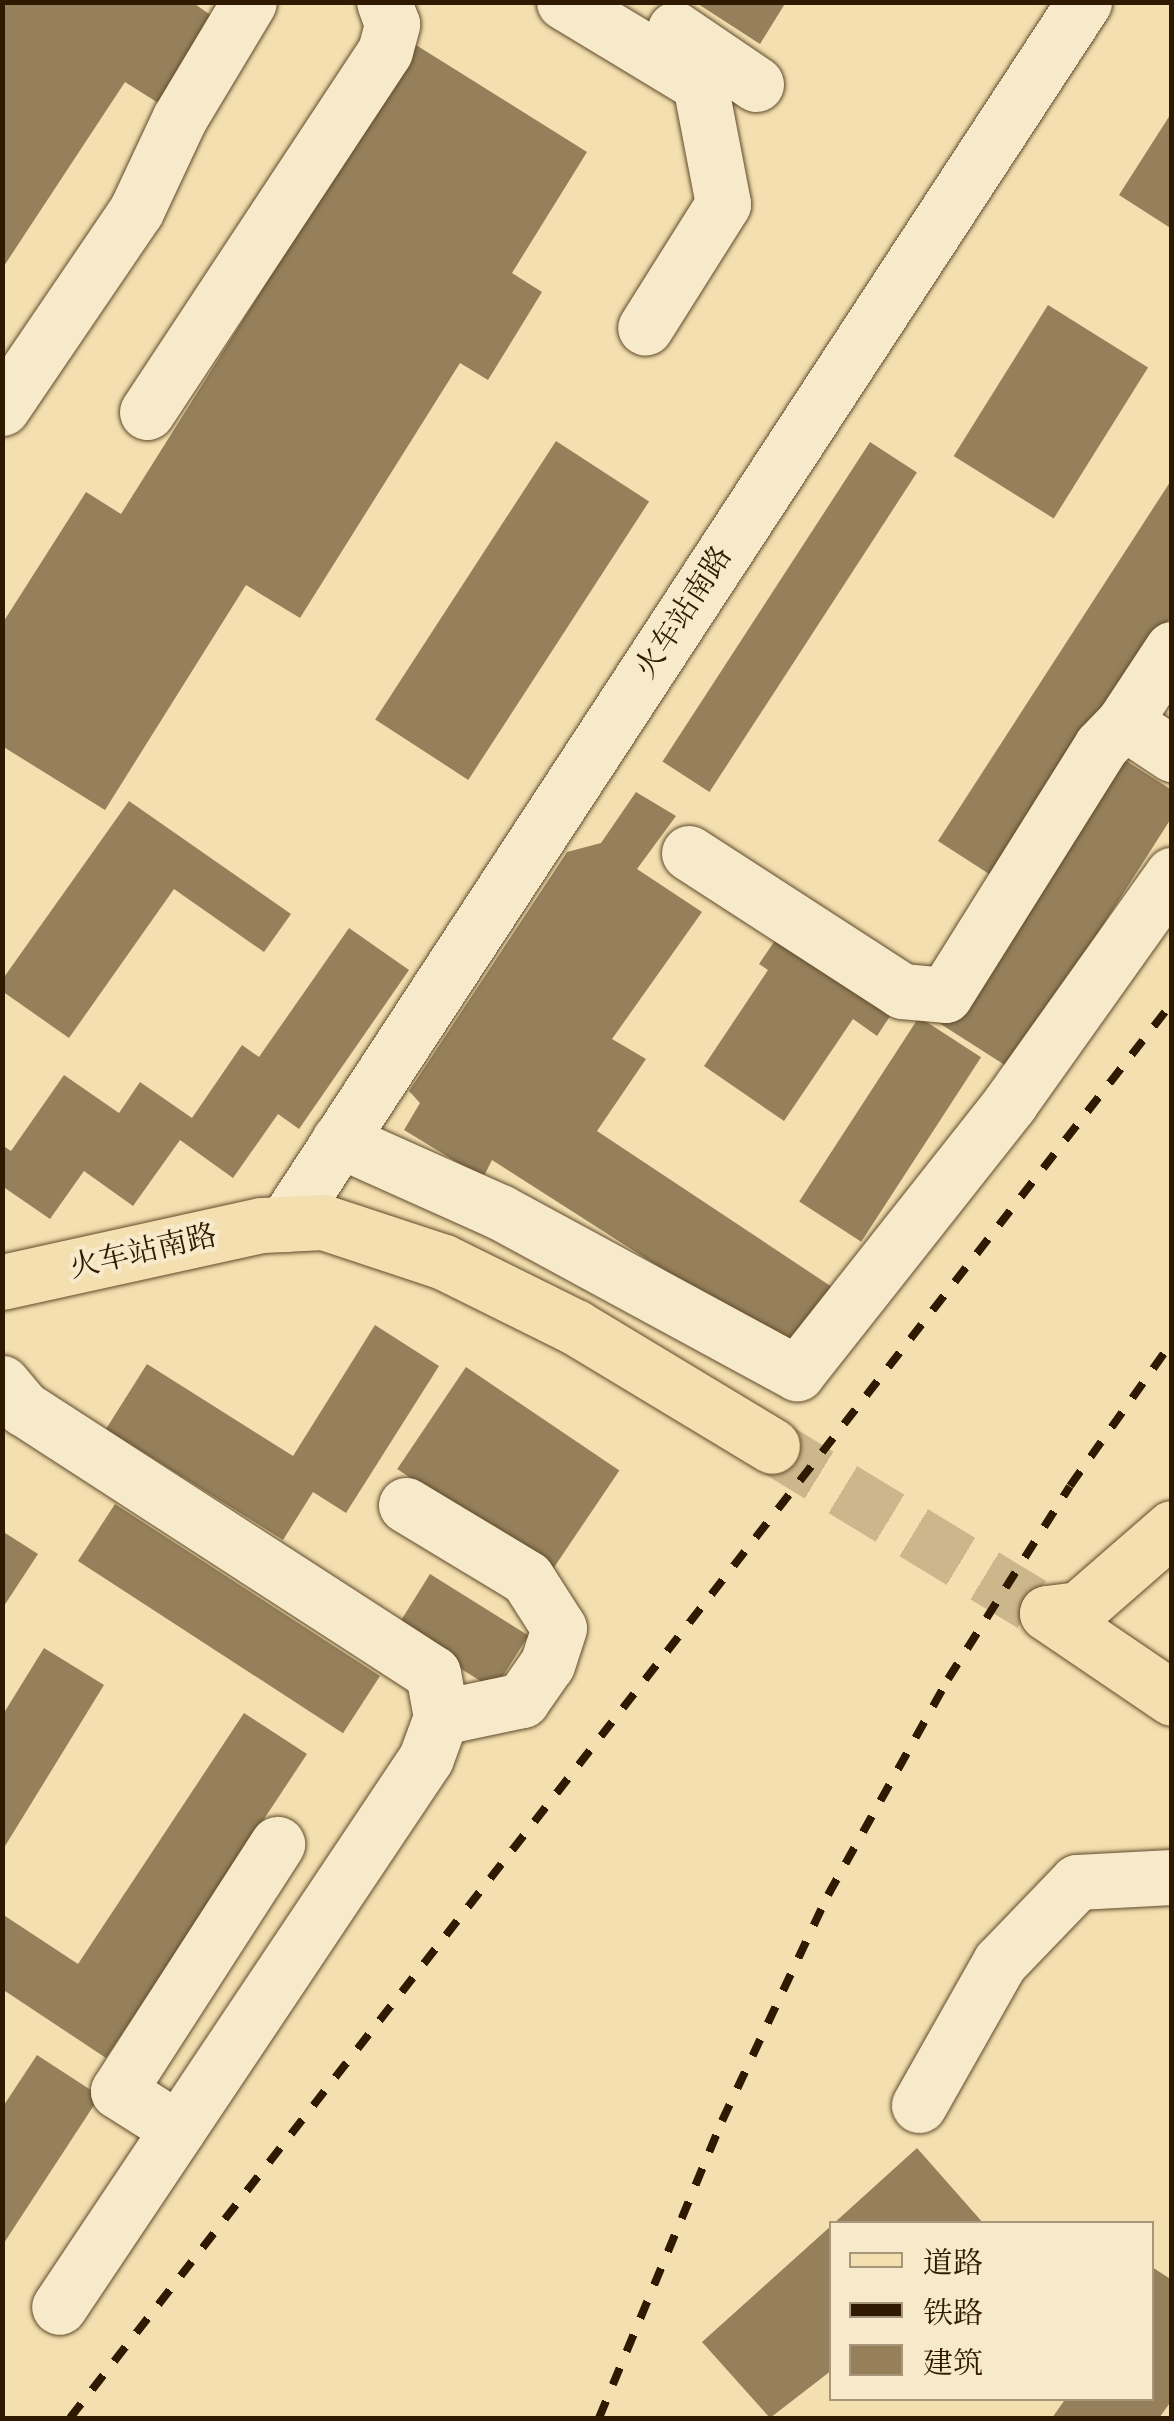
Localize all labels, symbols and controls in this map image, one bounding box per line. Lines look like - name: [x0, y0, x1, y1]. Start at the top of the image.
- street label: 火车站南路: [627, 539, 739, 685]
- street label: 火车站南路: [66, 1217, 220, 1285]
- legend: [829, 2221, 1154, 2401]
- text: 道路: [923, 2245, 983, 2281]
- text: 铁路: [923, 2295, 983, 2331]
- text: 建筑: [923, 2345, 983, 2381]

